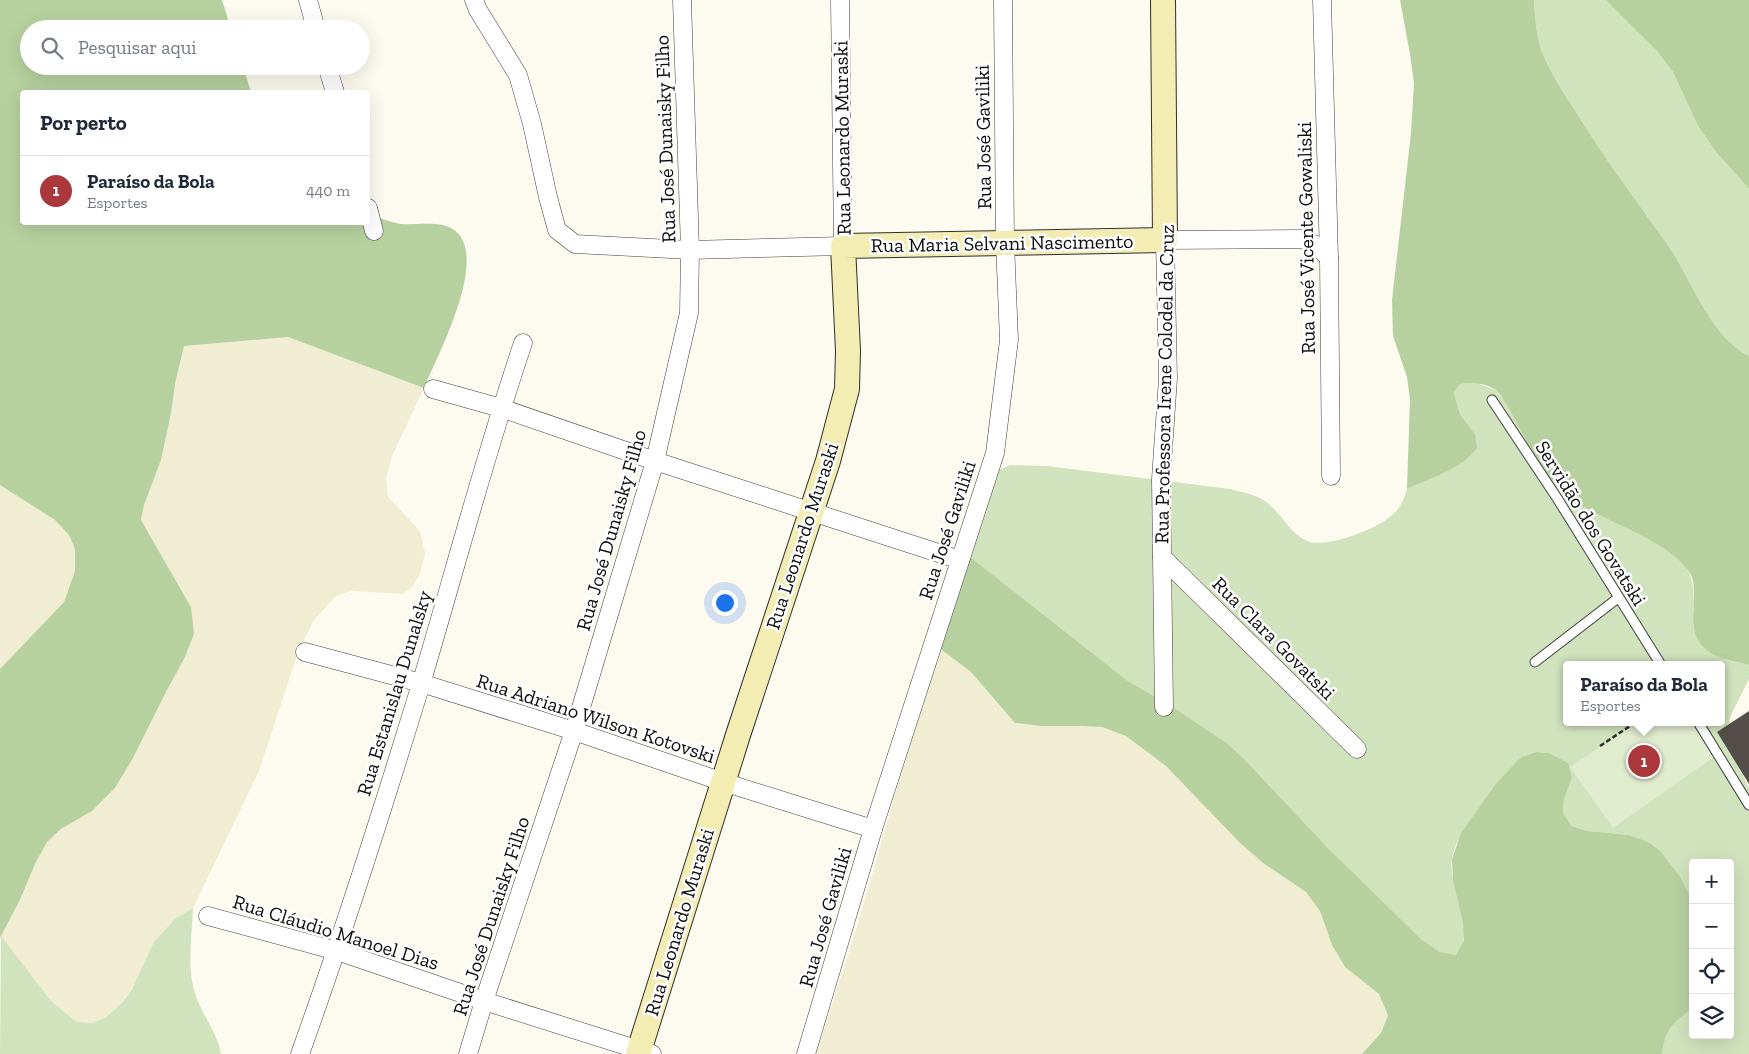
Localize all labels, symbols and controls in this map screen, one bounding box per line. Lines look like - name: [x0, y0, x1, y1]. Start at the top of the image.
- search box: [20, 20, 370, 75]
- icon: search: [38, 34, 66, 62]
- street label: Rua José Dunaisky Filho: [649, 35, 681, 243]
- text: Pesquisar aqui: [78, 36, 197, 59]
- street label: Rua Leonardo Muraski: [828, 40, 856, 236]
- street label: Rua José Gaviliki: [970, 64, 996, 210]
- text: Por perto: [40, 110, 127, 135]
- street label: Rua José Vicente Gowaliski: [1292, 121, 1320, 354]
- text: Paraíso da Bola: [87, 170, 215, 193]
- text: 1: [53, 181, 59, 200]
- text: 440 m: [306, 181, 350, 200]
- text: Esportes: [87, 193, 148, 212]
- street label: Rua Professora Irene Colodel da Cruz: [1149, 224, 1179, 544]
- street label: Rua Maria Selvani Nascimento: [870, 229, 1134, 257]
- street label: Rua José Dunaisky Filho: [571, 427, 651, 633]
- street label: Servidão dos Govatski: [1530, 436, 1652, 610]
- street label: Rua Leonardo Muraski: [760, 439, 844, 632]
- street label: Rua José Gaviliki: [913, 457, 981, 603]
- street label: Rua Clara Govatski: [1208, 572, 1341, 705]
- street label: Rua Estanislau Dunalsky: [351, 587, 437, 798]
- your location: [712, 590, 738, 616]
- popup: [1563, 661, 1725, 726]
- street label: Rua Adriano Wilson Kotovski: [474, 668, 719, 768]
- text: Paraíso da Bola: [1580, 673, 1708, 696]
- text: Esportes: [1580, 696, 1641, 715]
- pin: 1: [1628, 742, 1660, 780]
- street label: Rua José Dunaisky Filho: [447, 813, 535, 1019]
- street label: Rua Leonardo Muraski: [639, 825, 719, 1019]
- street label: Rua José Gaviliki: [794, 844, 857, 990]
- map controls: [1689, 859, 1734, 1039]
- button: +: [1689, 859, 1734, 904]
- street label: Rua Cláudio Manoel Dias: [230, 889, 442, 975]
- button: −: [1689, 904, 1734, 949]
- button: locate: [1689, 949, 1734, 994]
- button: layers: [1689, 994, 1734, 1039]

